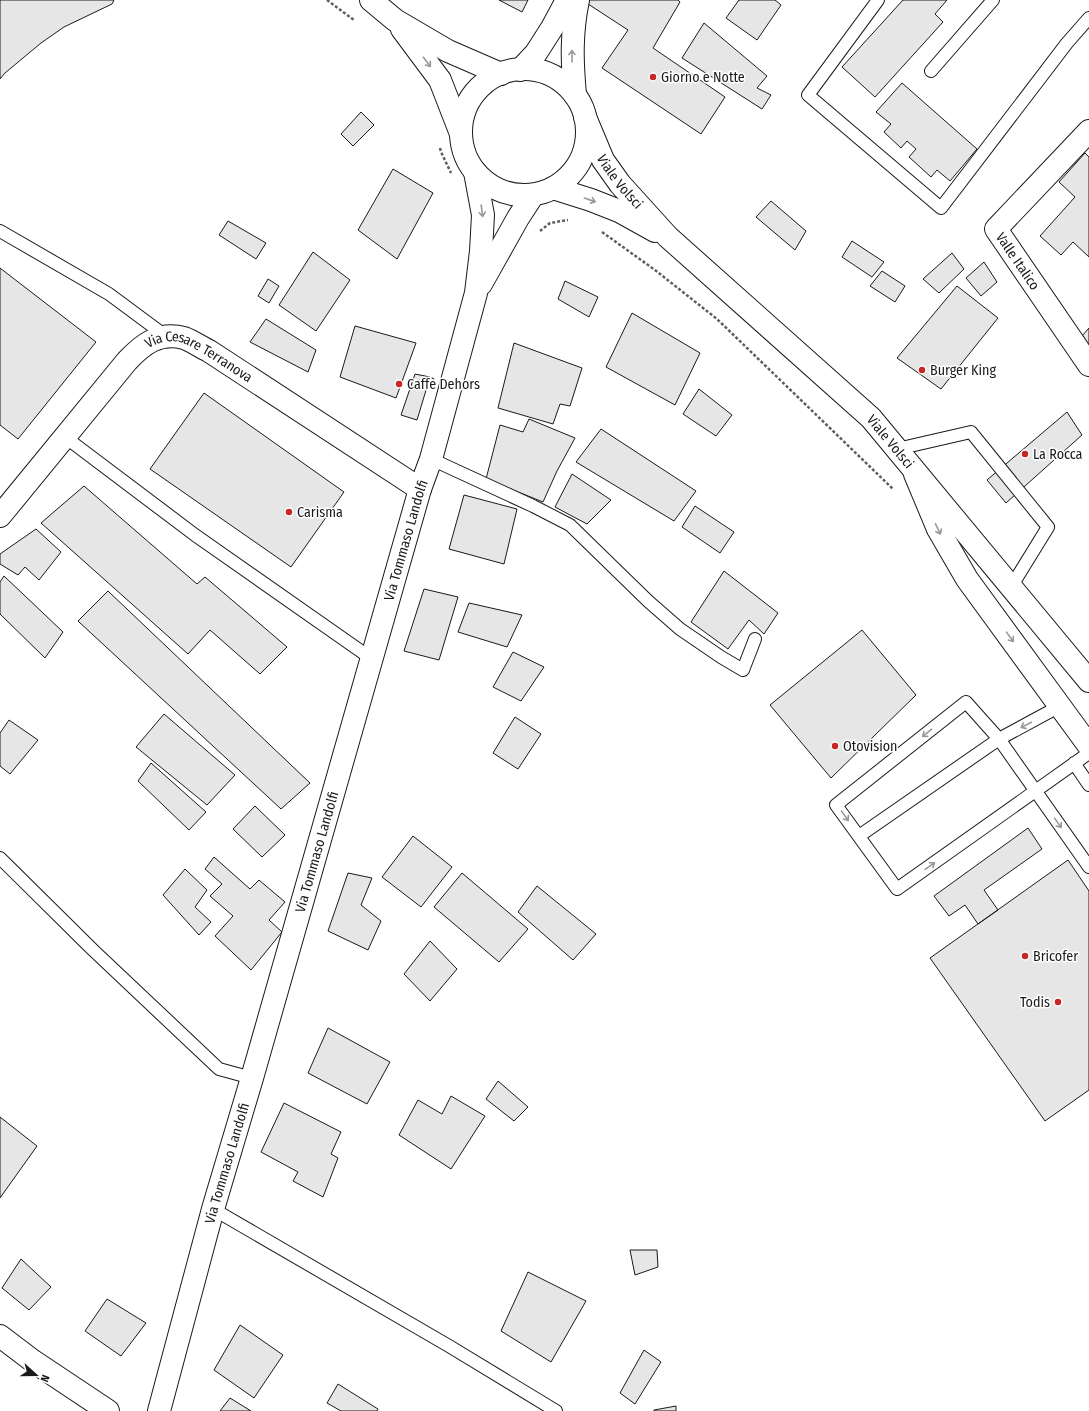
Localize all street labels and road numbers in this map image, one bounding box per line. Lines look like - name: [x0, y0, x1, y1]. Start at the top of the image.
- street label: Viale Volsci: [593, 152, 647, 212]
- street label: Valle Italico: [992, 229, 1044, 293]
- street label: Via Cesare Terranova: [142, 328, 256, 386]
- street label: Viale Volsci: [863, 411, 918, 472]
- street label: Via Tommaso Landolfi: [380, 477, 431, 603]
- street label: Via Tommaso Landolfi: [291, 789, 342, 914]
- street label: Via Tommaso Landolfi: [201, 1101, 253, 1225]

